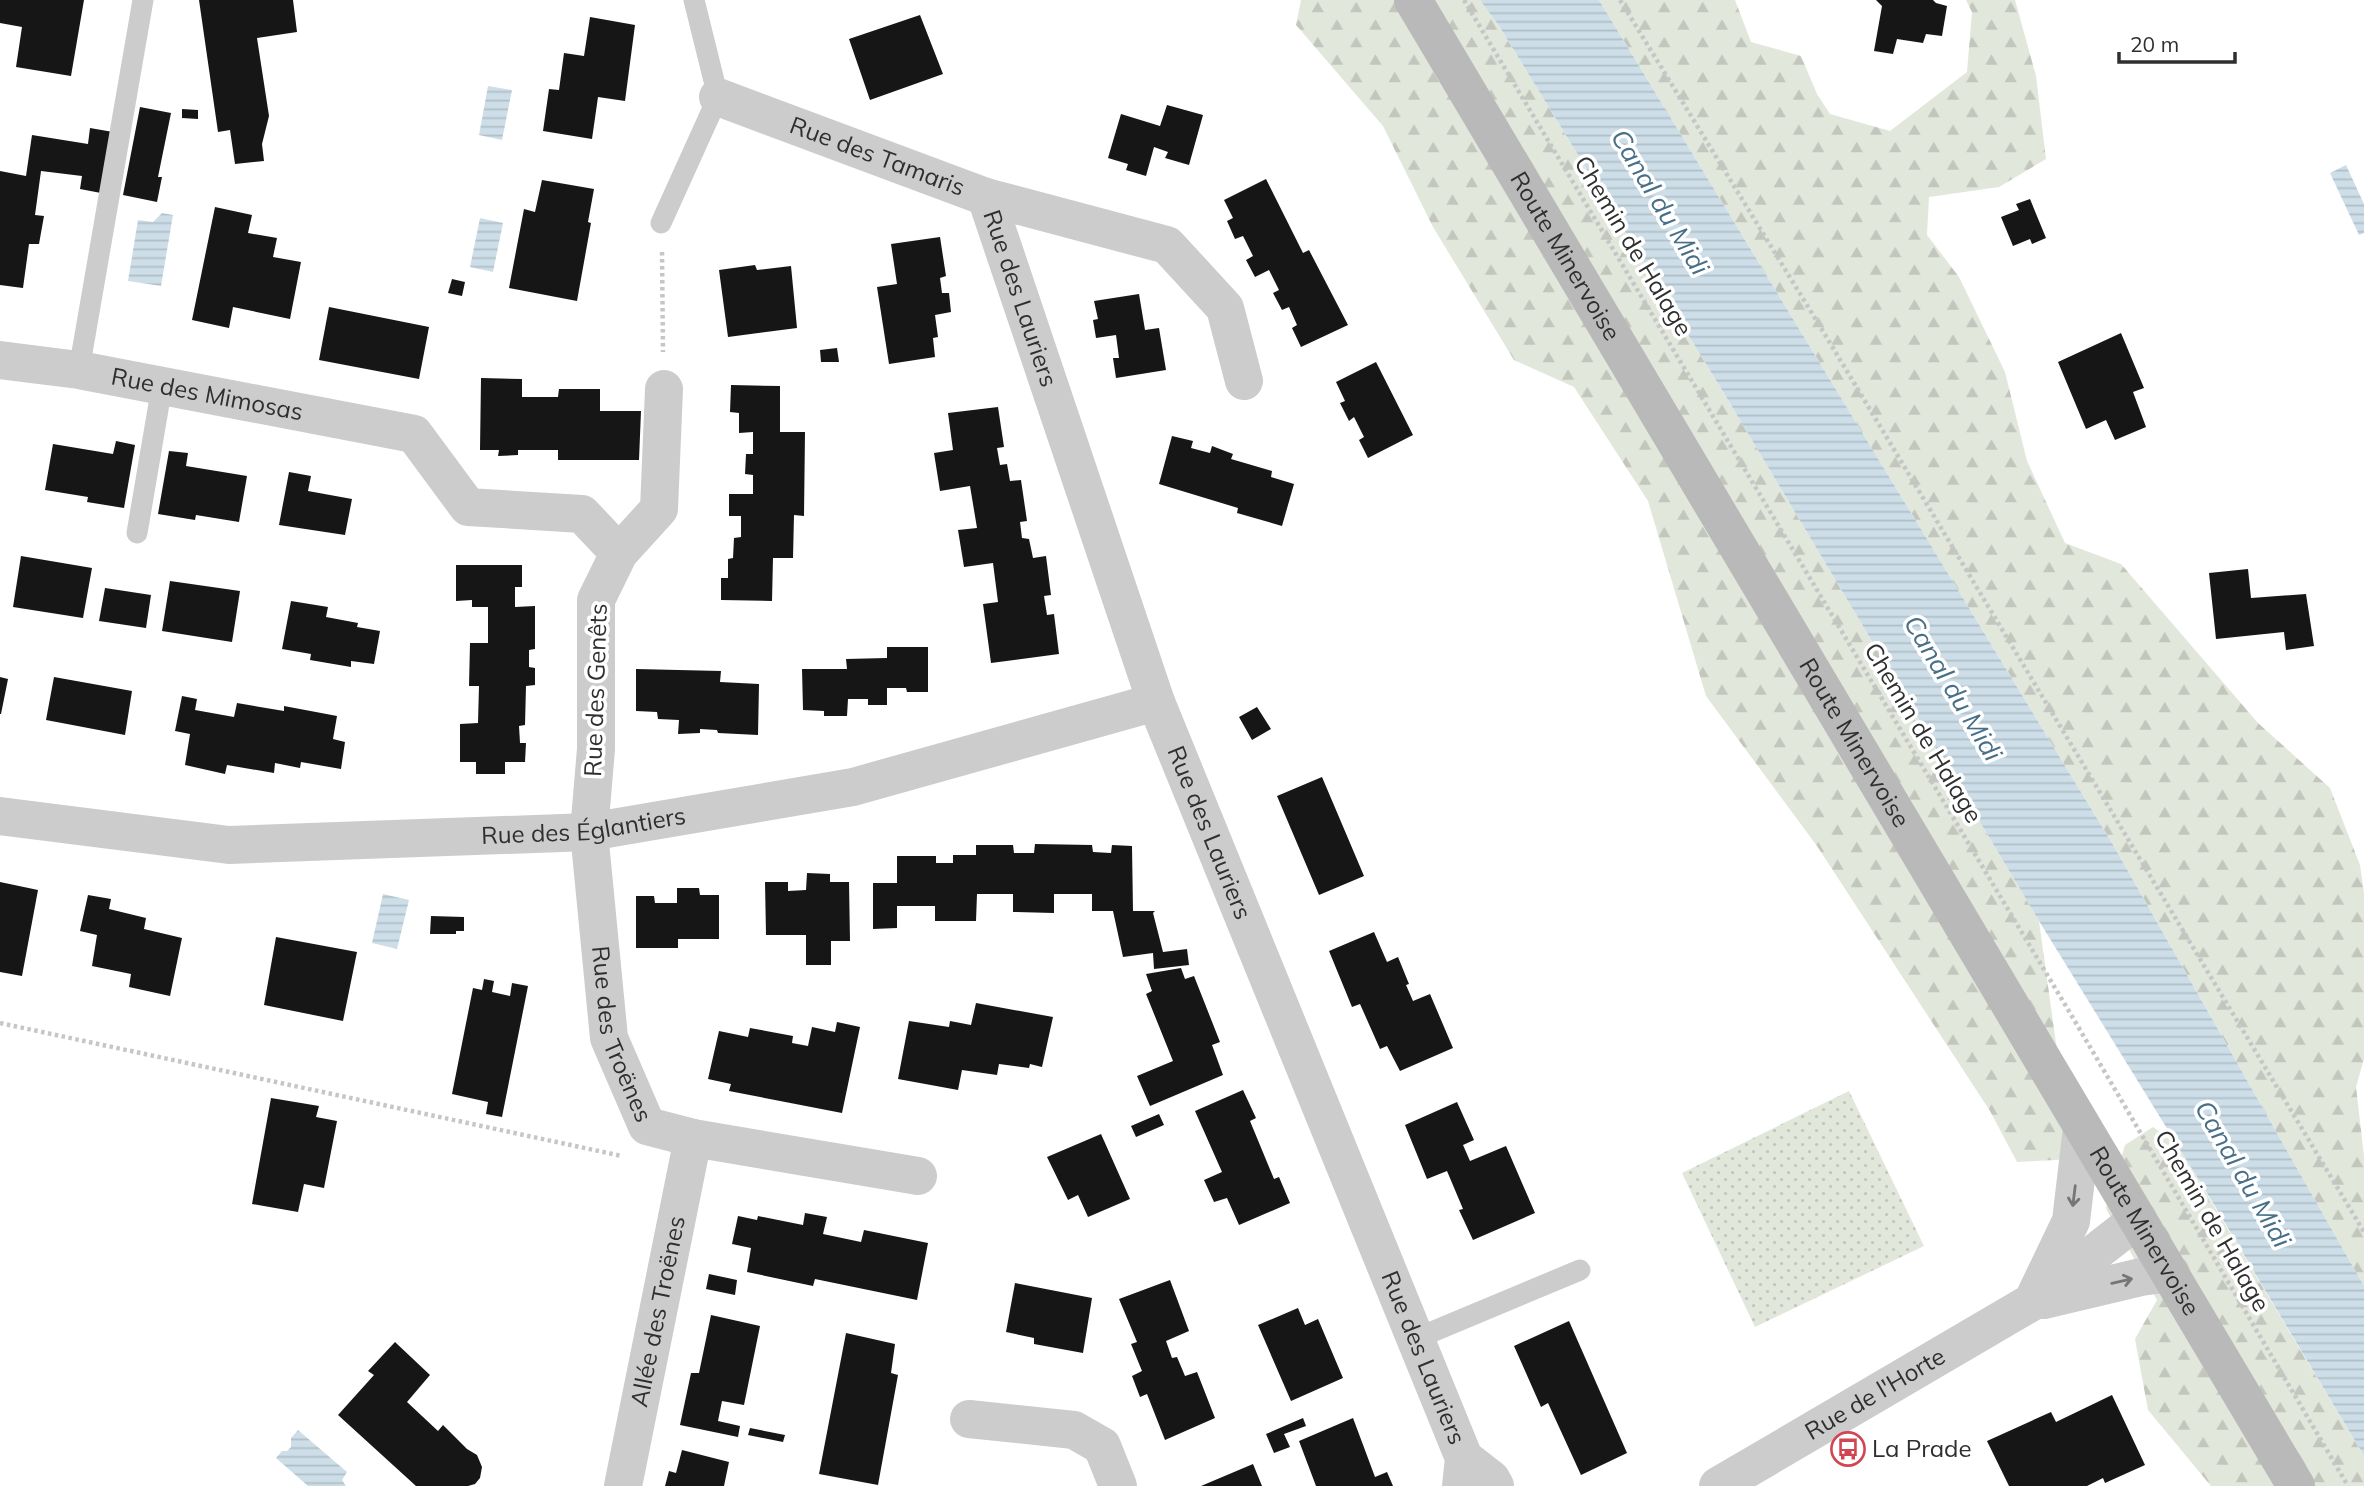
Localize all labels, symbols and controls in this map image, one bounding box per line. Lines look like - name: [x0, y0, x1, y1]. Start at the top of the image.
- scale bar: [2119, 21, 2234, 65]
- text: 20 m: [2130, 31, 2179, 57]
- street label: Rue des Tamaris: [786, 109, 969, 202]
- water label: Canal du Midi: [1604, 123, 1717, 281]
- street label: Chemin de Halage: [1568, 150, 1699, 341]
- street label: Route Minervoise: [1504, 166, 1628, 346]
- street label: Rue des Lauriers: [977, 206, 1065, 390]
- street label: Rue des Mimosas: [109, 360, 306, 426]
- street label: Rue des Genêts: [577, 603, 613, 777]
- water label: Canal du Midi: [1897, 609, 2010, 767]
- street label: Chemin de Halage: [1858, 637, 1989, 828]
- street label: Route Minervoise: [1793, 652, 1917, 832]
- street label: Rue des Lauriers: [1161, 741, 1259, 924]
- street label: Rue des Églantiers: [481, 800, 688, 850]
- street label: Rue des Troënes: [586, 944, 659, 1126]
- water label: Canal du Midi: [2188, 1094, 2299, 1254]
- street label: Chemin de Halage: [2149, 1124, 2277, 1317]
- street label: Route Minervoise: [2084, 1141, 2207, 1320]
- one-way arrow: [2068, 1184, 2081, 1207]
- street label: Allée des Troënes: [623, 1213, 691, 1409]
- street label: Rue des Lauriers: [1375, 1266, 1473, 1449]
- one-way arrow: [2110, 1274, 2133, 1288]
- street label: Rue de l'Horte: [1799, 1340, 1950, 1446]
- bus stop icon: La Prade: [1829, 1430, 1867, 1468]
- place label: La Prade: [1872, 1433, 1972, 1463]

